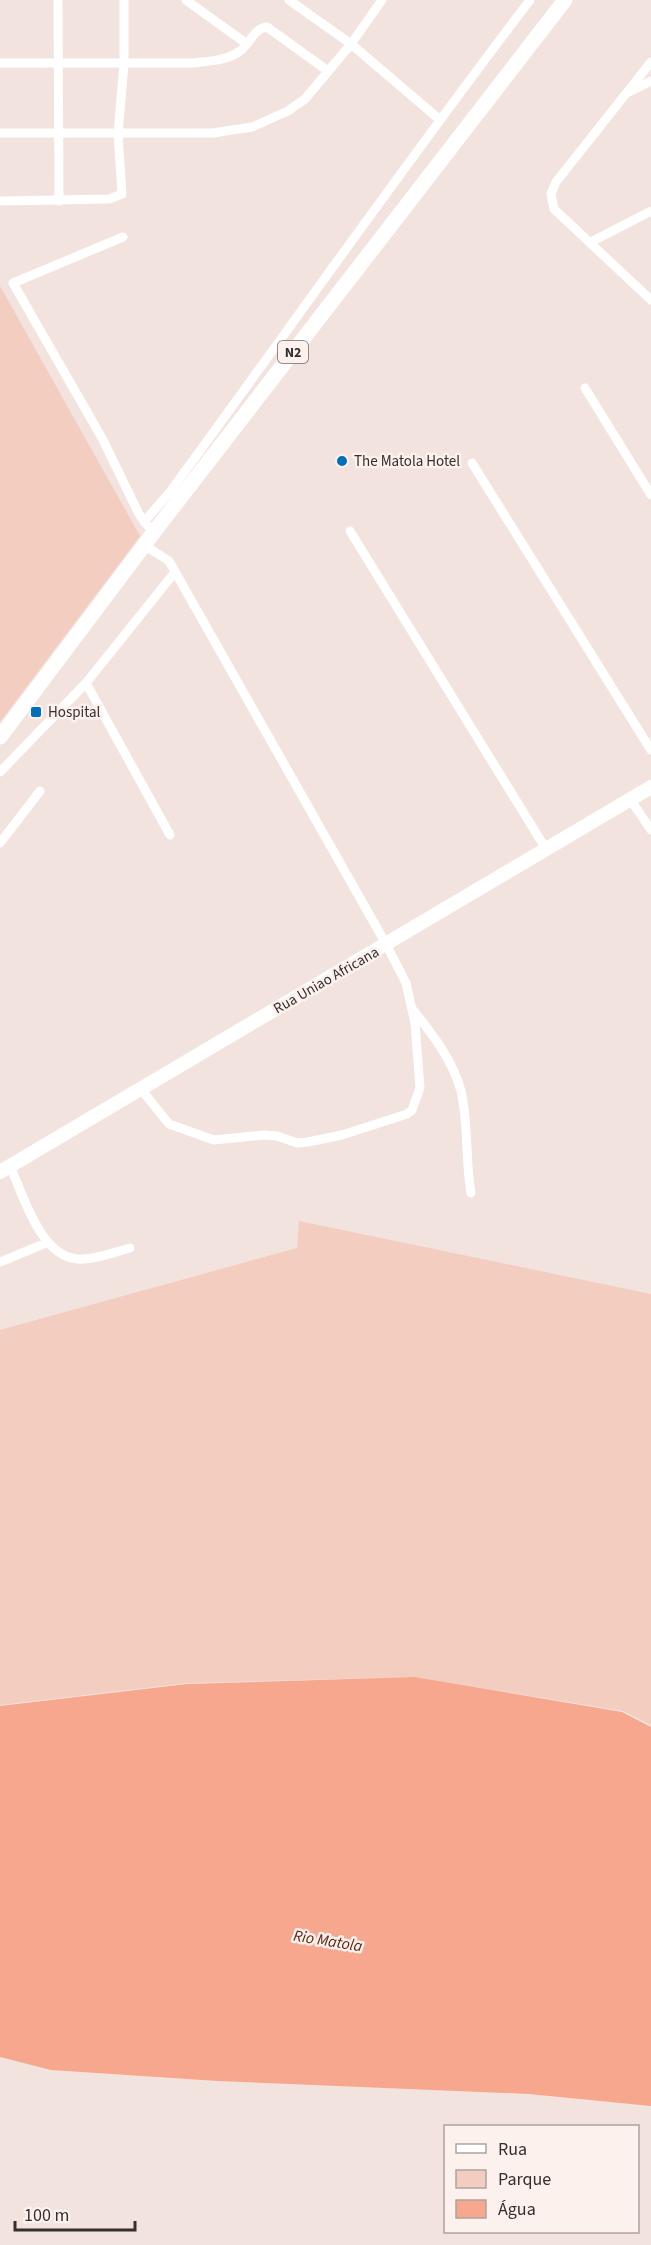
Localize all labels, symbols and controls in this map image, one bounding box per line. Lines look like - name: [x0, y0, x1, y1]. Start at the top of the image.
- road number: N2: [278, 341, 308, 363]
- place label: The Matola Hotel: [354, 451, 460, 472]
- marker: The Matola Hotel: [335, 454, 349, 468]
- place label: Hospital: [48, 702, 100, 723]
- marker: Hospital: [29, 705, 43, 719]
- street label: Rua Uniao Africana: [270, 942, 383, 1019]
- water label: Rio Matola: [292, 1925, 364, 1957]
- legend: [444, 2125, 639, 2233]
- text: Rua: [498, 2137, 527, 2162]
- text: Parque: [498, 2167, 551, 2192]
- scale bar: [15, 2194, 135, 2232]
- text: Água: [498, 2197, 536, 2222]
- text: 100 m: [24, 2203, 69, 2228]

